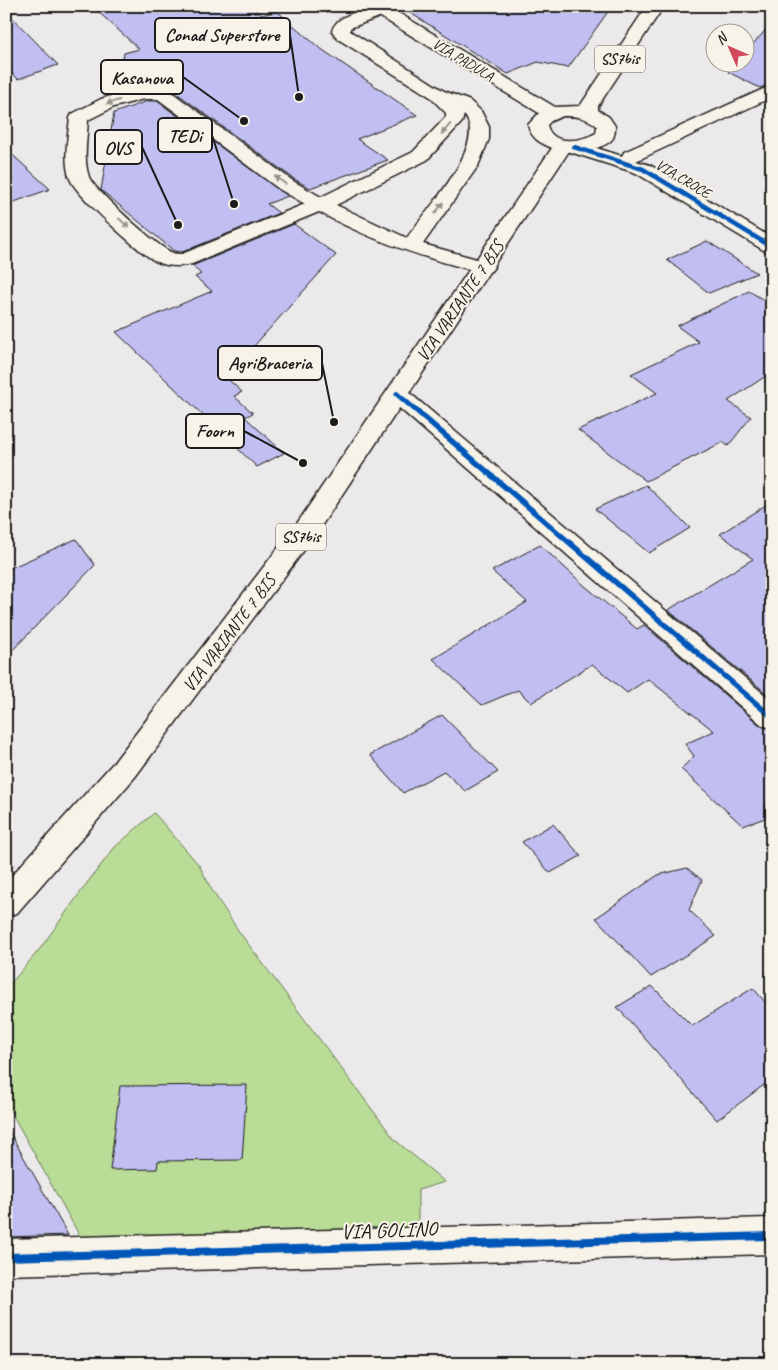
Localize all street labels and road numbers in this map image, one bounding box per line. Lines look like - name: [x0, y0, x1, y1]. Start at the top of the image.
- street label: VIA PADULA: [429, 34, 497, 86]
- road number: SS7bis: [595, 46, 645, 72]
- street label: VIA CROCE: [652, 155, 716, 204]
- street label: VIA VARIANTE 7 BIS: [411, 234, 510, 366]
- road number: SS7bis: [276, 524, 326, 550]
- street label: VIA VARIANTE 7 BIS: [178, 568, 282, 696]
- street label: VIA GOLINO: [341, 1215, 440, 1245]

